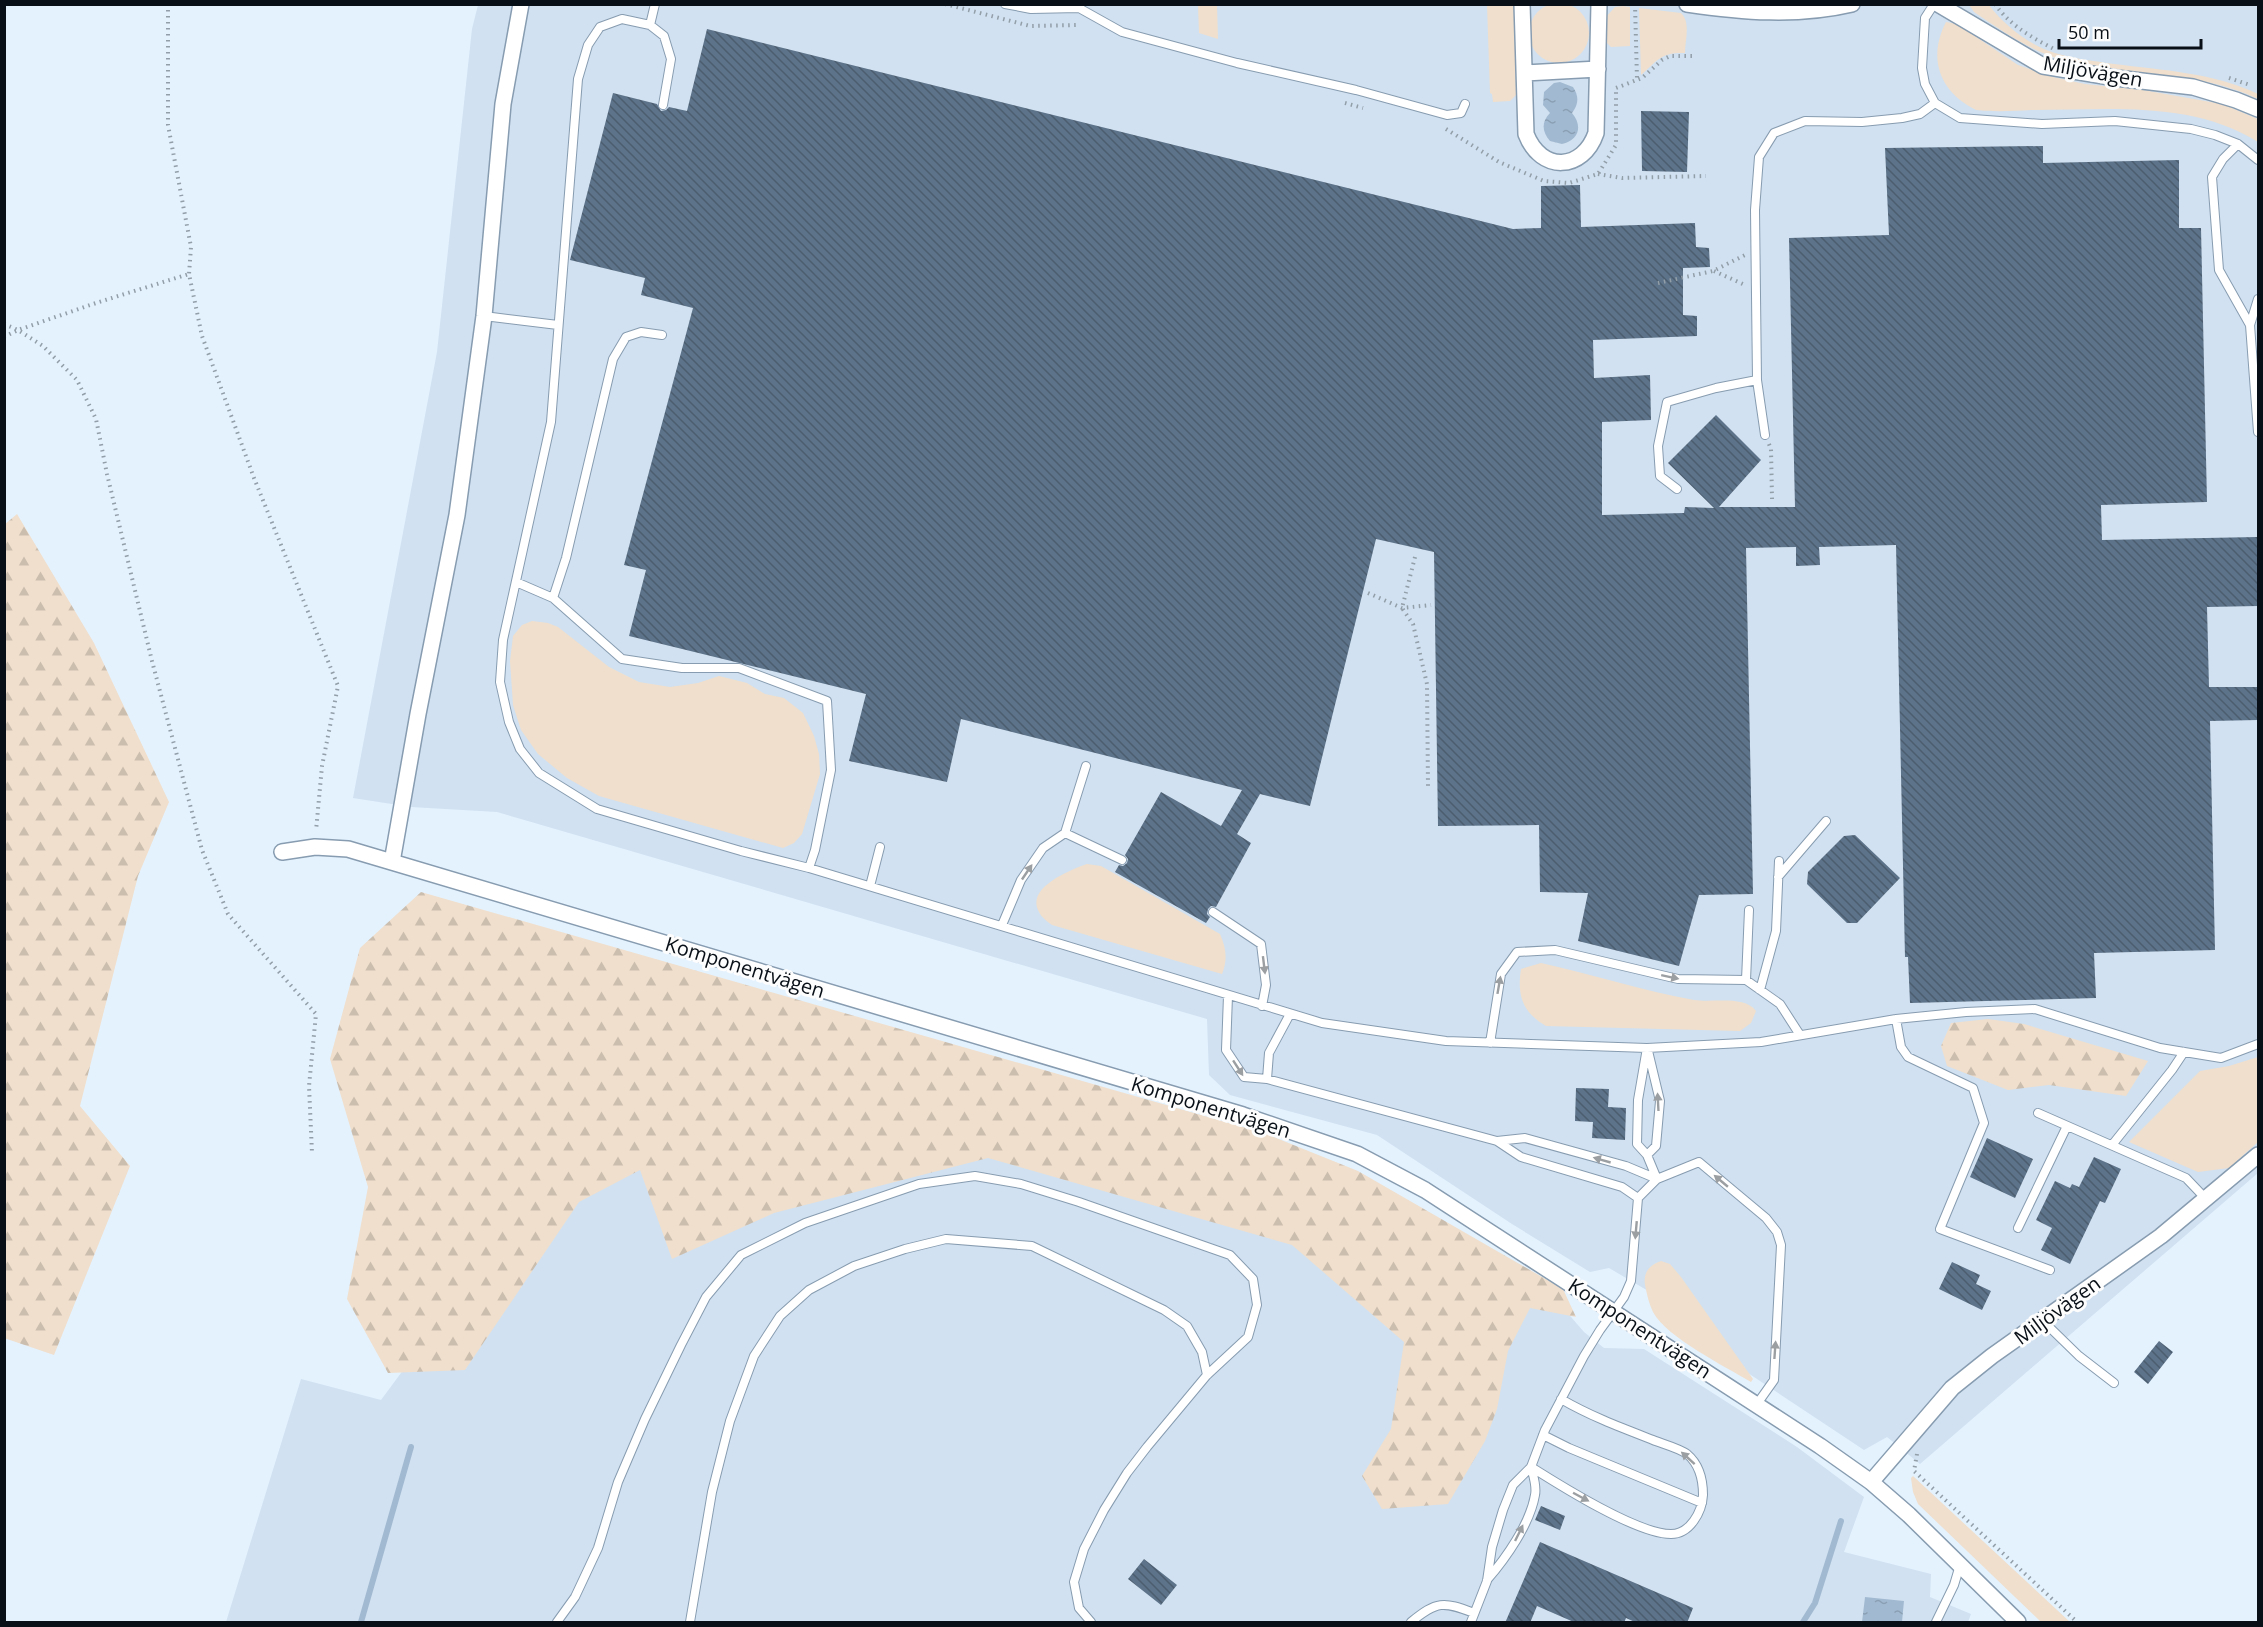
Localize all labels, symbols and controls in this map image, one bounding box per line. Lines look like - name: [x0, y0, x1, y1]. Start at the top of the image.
- scale bar: [2059, 12, 2202, 50]
- text: 50 m: [2068, 20, 2110, 44]
- street label: Miljövägen: [2041, 49, 2145, 93]
- one-way arrow: [1021, 864, 1032, 881]
- street label: Komponentvägen: [662, 930, 828, 1004]
- one-way arrow: [1259, 956, 1269, 975]
- one-way arrow: [1661, 973, 1680, 982]
- one-way arrow: [1495, 976, 1504, 995]
- one-way arrow: [1232, 1060, 1243, 1076]
- street label: Komponentvägen: [1128, 1070, 1294, 1144]
- one-way arrow: [1654, 1093, 1663, 1112]
- one-way arrow: [1593, 1154, 1611, 1164]
- one-way arrow: [1714, 1175, 1729, 1188]
- one-way arrow: [1631, 1221, 1640, 1240]
- street label: Miljövägen: [2008, 1270, 2106, 1350]
- street label: Komponentvägen: [1563, 1272, 1717, 1384]
- one-way arrow: [1771, 1341, 1780, 1360]
- one-way arrow: [1680, 1451, 1695, 1465]
- one-way arrow: [1573, 1492, 1590, 1502]
- one-way arrow: [1515, 1525, 1524, 1542]

